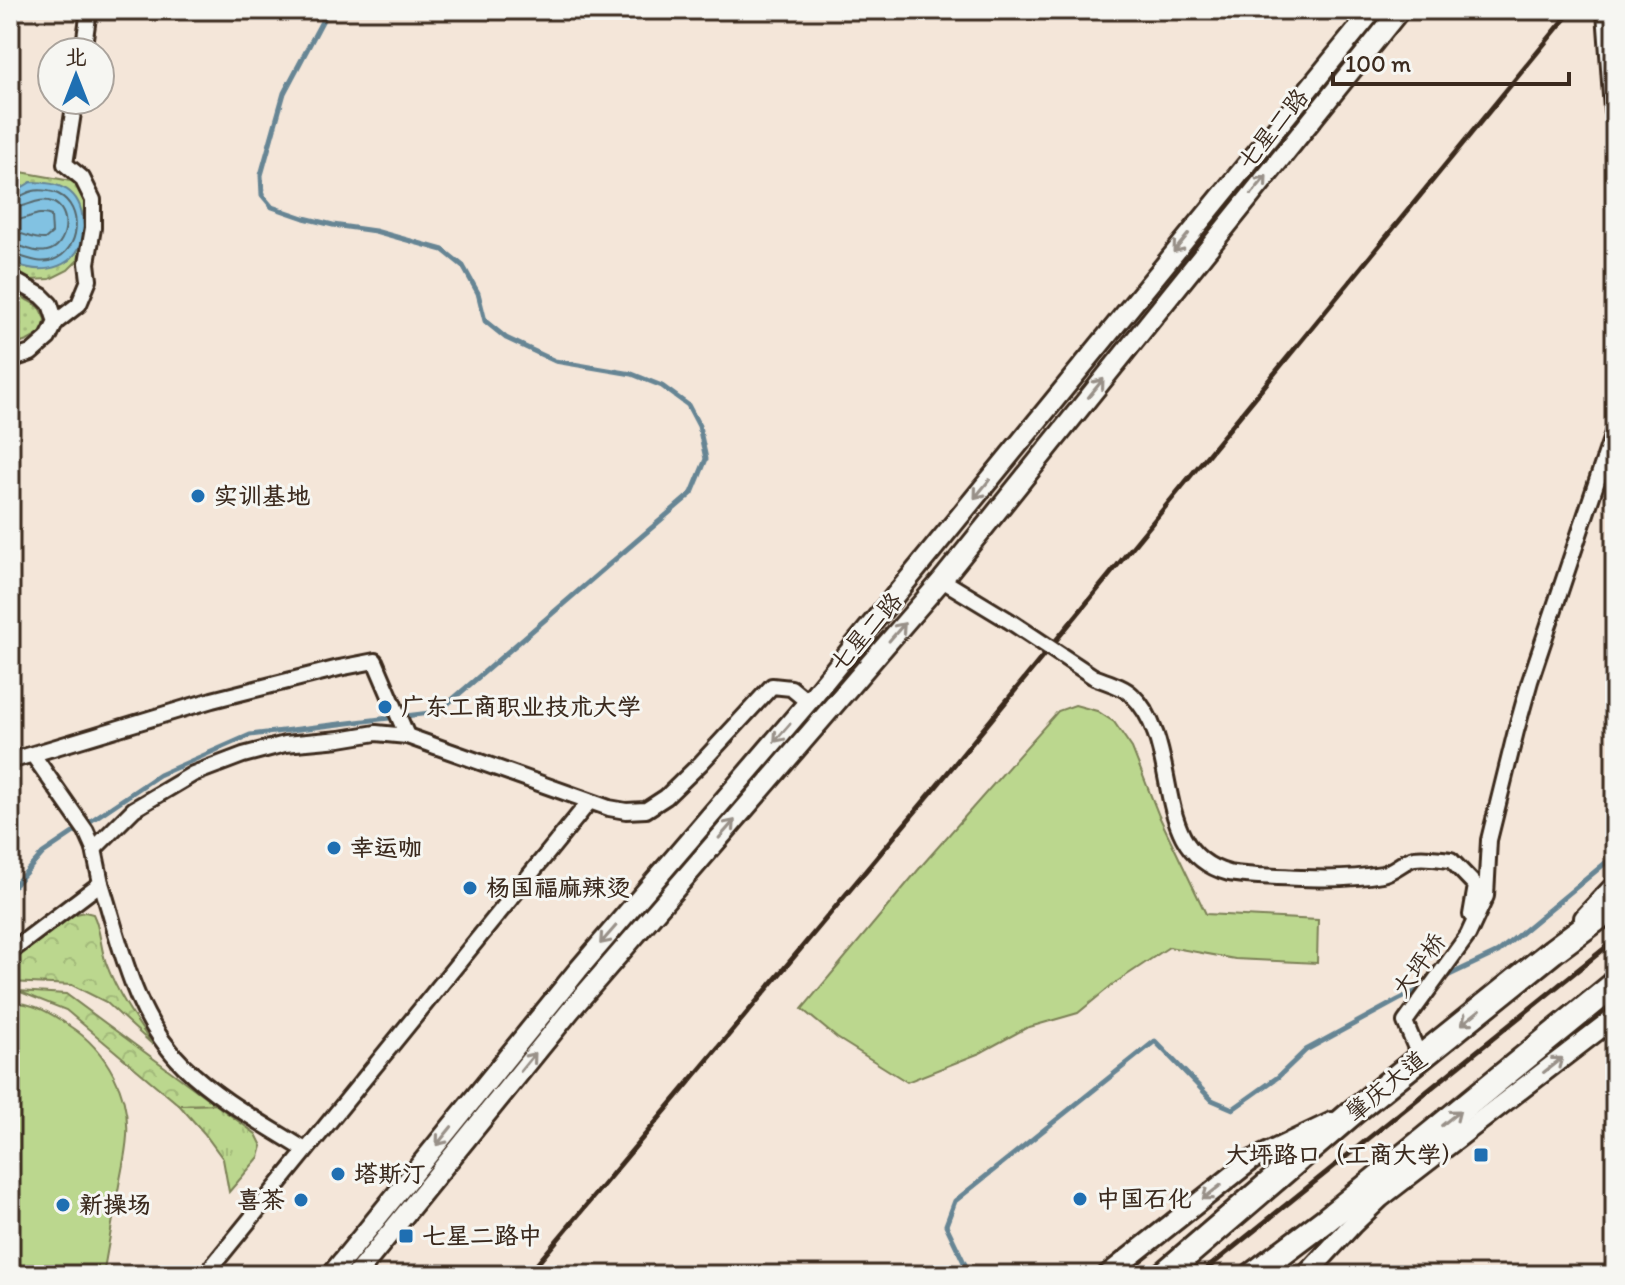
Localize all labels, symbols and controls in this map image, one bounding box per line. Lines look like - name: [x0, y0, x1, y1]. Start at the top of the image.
- north arrow: [36, 36, 116, 116]
- scale bar: [1333, 36, 1569, 86]
- text: 北: [65, 43, 87, 70]
- text: 100 m: [1345, 49, 1411, 78]
- street label: 七星二路: [1231, 82, 1314, 175]
- one-way arrow: [1250, 175, 1267, 196]
- one-way arrow: [1173, 233, 1191, 254]
- one-way arrow: [1087, 378, 1105, 399]
- one-way arrow: [974, 478, 992, 499]
- place label: 实训基地: [214, 481, 310, 510]
- marker: 实训基地: [189, 487, 207, 505]
- street label: 七星二路: [823, 586, 908, 677]
- one-way arrow: [888, 622, 906, 643]
- place label: 广东工商职业技术大学: [401, 692, 641, 721]
- marker: 广东工商职业技术大学: [376, 698, 394, 716]
- one-way arrow: [773, 722, 791, 742]
- one-way arrow: [718, 819, 736, 839]
- place label: 幸运咖: [350, 833, 422, 862]
- marker: 幸运咖: [325, 839, 343, 857]
- place label: 杨国福麻辣烫: [486, 873, 630, 902]
- marker: 杨国福麻辣烫: [461, 879, 479, 897]
- one-way arrow: [599, 924, 617, 944]
- street label: 大坪桥: [1386, 927, 1451, 1002]
- one-way arrow: [1461, 1008, 1482, 1026]
- street label: 肇庆大道: [1339, 1044, 1432, 1127]
- one-way arrow: [519, 1052, 537, 1073]
- one-way arrow: [1542, 1056, 1563, 1074]
- one-way arrow: [1440, 1109, 1461, 1126]
- one-way arrow: [435, 1125, 453, 1146]
- place label: 大坪路口（工商大学）: [1225, 1140, 1465, 1169]
- marker: 大坪路口（工商大学）: [1472, 1146, 1490, 1164]
- place label: 塔斯汀: [354, 1159, 426, 1188]
- marker: 塔斯汀: [329, 1165, 347, 1183]
- place label: 中国石化: [1096, 1184, 1192, 1213]
- one-way arrow: [1202, 1184, 1223, 1201]
- place label: 喜茶: [237, 1185, 285, 1214]
- place label: 新操场: [79, 1190, 151, 1219]
- marker: 中国石化: [1071, 1190, 1089, 1208]
- marker: 喜茶: [292, 1191, 310, 1209]
- marker: 新操场: [54, 1196, 72, 1214]
- place label: 七星二路中: [422, 1221, 542, 1250]
- marker: 七星二路中: [397, 1227, 415, 1245]

